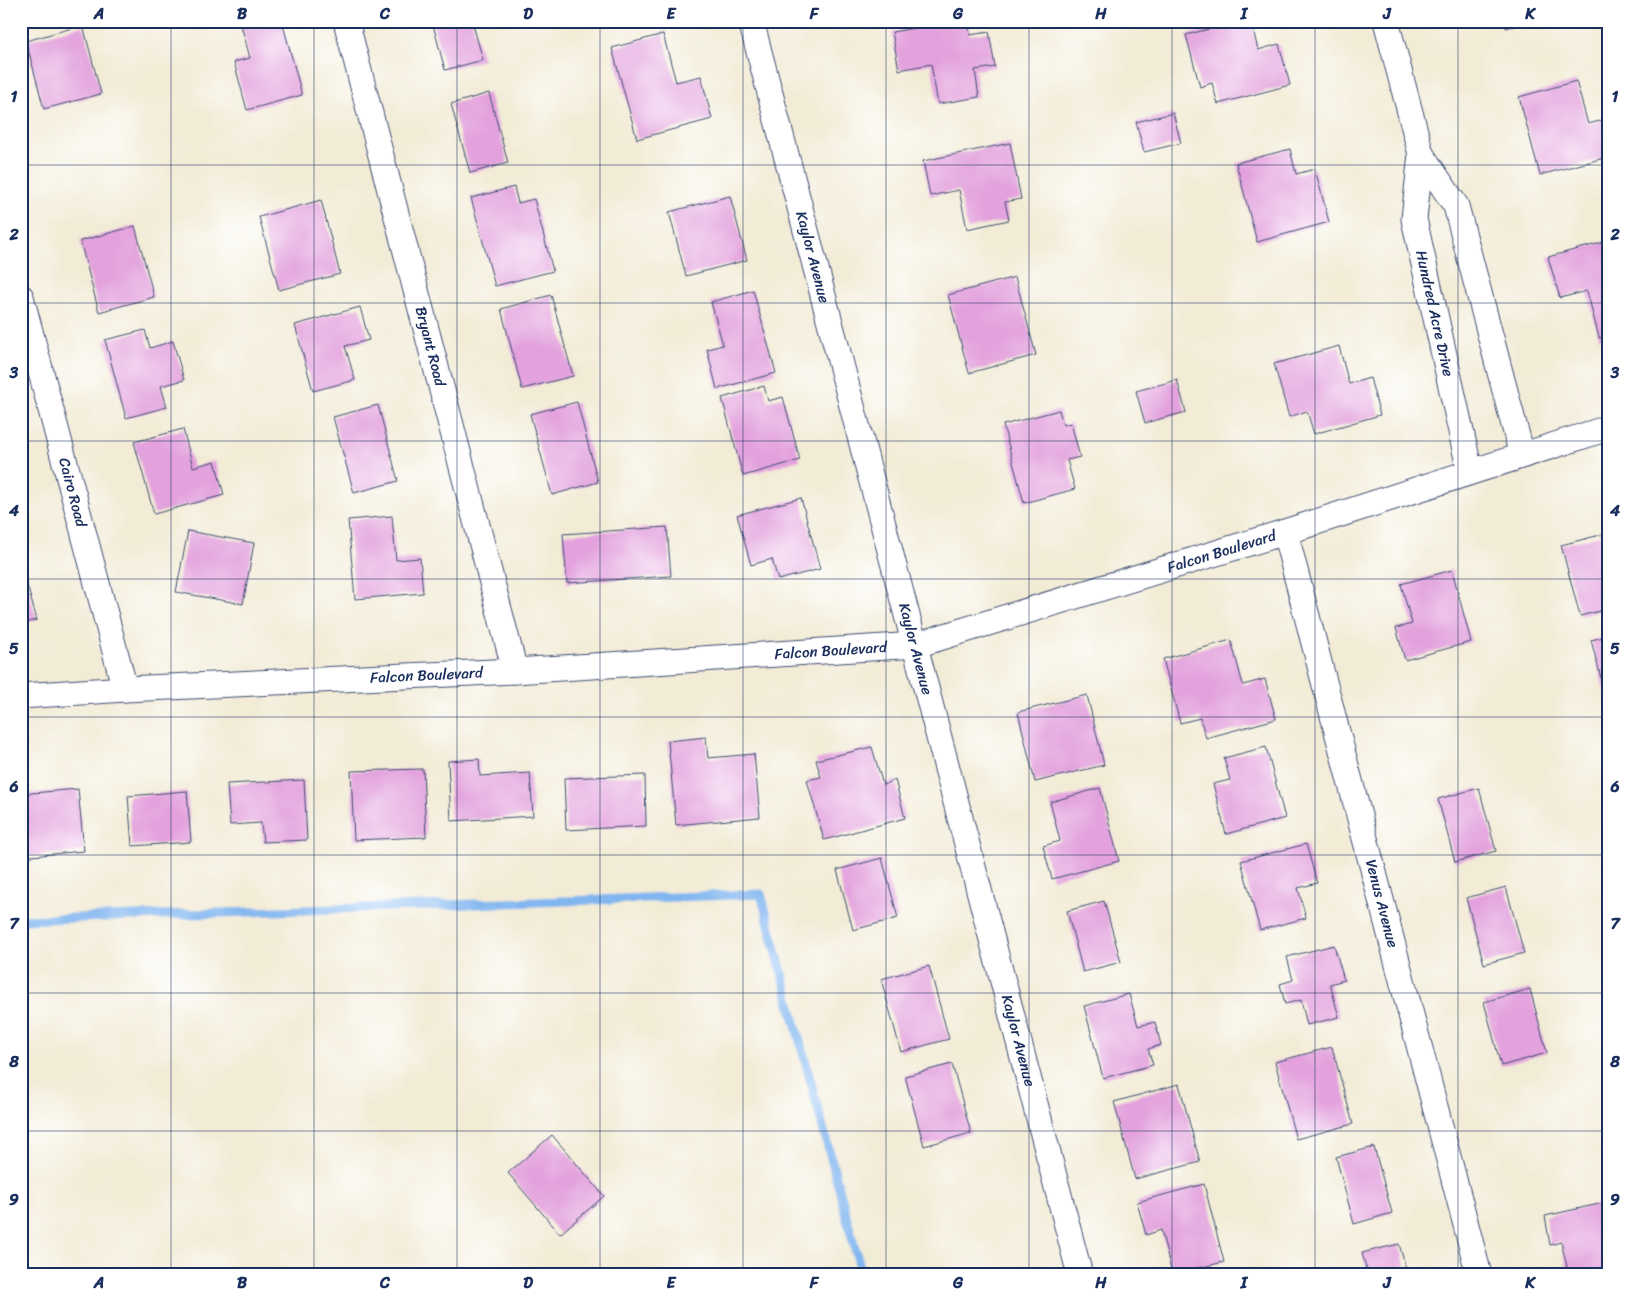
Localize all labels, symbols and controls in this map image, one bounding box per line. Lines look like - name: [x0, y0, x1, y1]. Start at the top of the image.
- text: A: [93, 0, 104, 28]
- text: B: [237, 0, 248, 28]
- text: C: [379, 0, 391, 28]
- text: D: [523, 0, 533, 28]
- text: E: [667, 0, 677, 28]
- text: F: [809, 0, 820, 28]
- text: G: [952, 0, 964, 28]
- text: H: [1094, 0, 1107, 28]
- text: I: [1240, 0, 1249, 28]
- text: J: [1382, 0, 1392, 28]
- text: K: [1524, 0, 1536, 28]
- text: 1: [11, 82, 18, 111]
- text: 1: [1612, 82, 1619, 111]
- street label: Kaylor Avenue: [788, 208, 838, 306]
- text: 2: [8, 220, 19, 249]
- text: 2: [1609, 220, 1620, 249]
- street label: Hundred Acre Drive: [1408, 248, 1462, 379]
- street label: Bryant Road: [408, 303, 454, 390]
- text: 3: [9, 358, 19, 387]
- text: 3: [1610, 358, 1620, 387]
- street label: Cairo Road: [51, 455, 95, 531]
- text: 4: [8, 496, 19, 525]
- text: 4: [1609, 496, 1620, 525]
- street label: Falcon Boulevard: [1164, 522, 1280, 580]
- street label: Kaylor Avenue: [891, 600, 940, 698]
- text: 5: [9, 634, 19, 663]
- street label: Falcon Boulevard: [774, 634, 889, 667]
- text: 5: [1610, 634, 1620, 663]
- street label: Falcon Boulevard: [370, 659, 484, 691]
- text: 6: [8, 772, 19, 801]
- text: 6: [1609, 772, 1620, 801]
- street label: Venus Avenue: [1358, 857, 1406, 951]
- text: 7: [9, 909, 20, 938]
- text: 7: [1610, 909, 1621, 938]
- street label: Kaylor Avenue: [994, 992, 1043, 1090]
- text: 8: [8, 1047, 19, 1076]
- text: 8: [1609, 1047, 1620, 1076]
- text: 9: [9, 1185, 19, 1214]
- text: 9: [1610, 1185, 1620, 1214]
- text: A: [93, 1268, 104, 1296]
- text: B: [237, 1268, 248, 1296]
- text: C: [379, 1268, 391, 1296]
- text: D: [523, 1268, 533, 1296]
- text: E: [667, 1268, 677, 1296]
- text: F: [809, 1268, 820, 1296]
- text: G: [952, 1268, 964, 1296]
- text: H: [1094, 1268, 1107, 1296]
- text: I: [1240, 1268, 1249, 1296]
- text: J: [1382, 1268, 1392, 1296]
- text: K: [1524, 1268, 1536, 1296]

